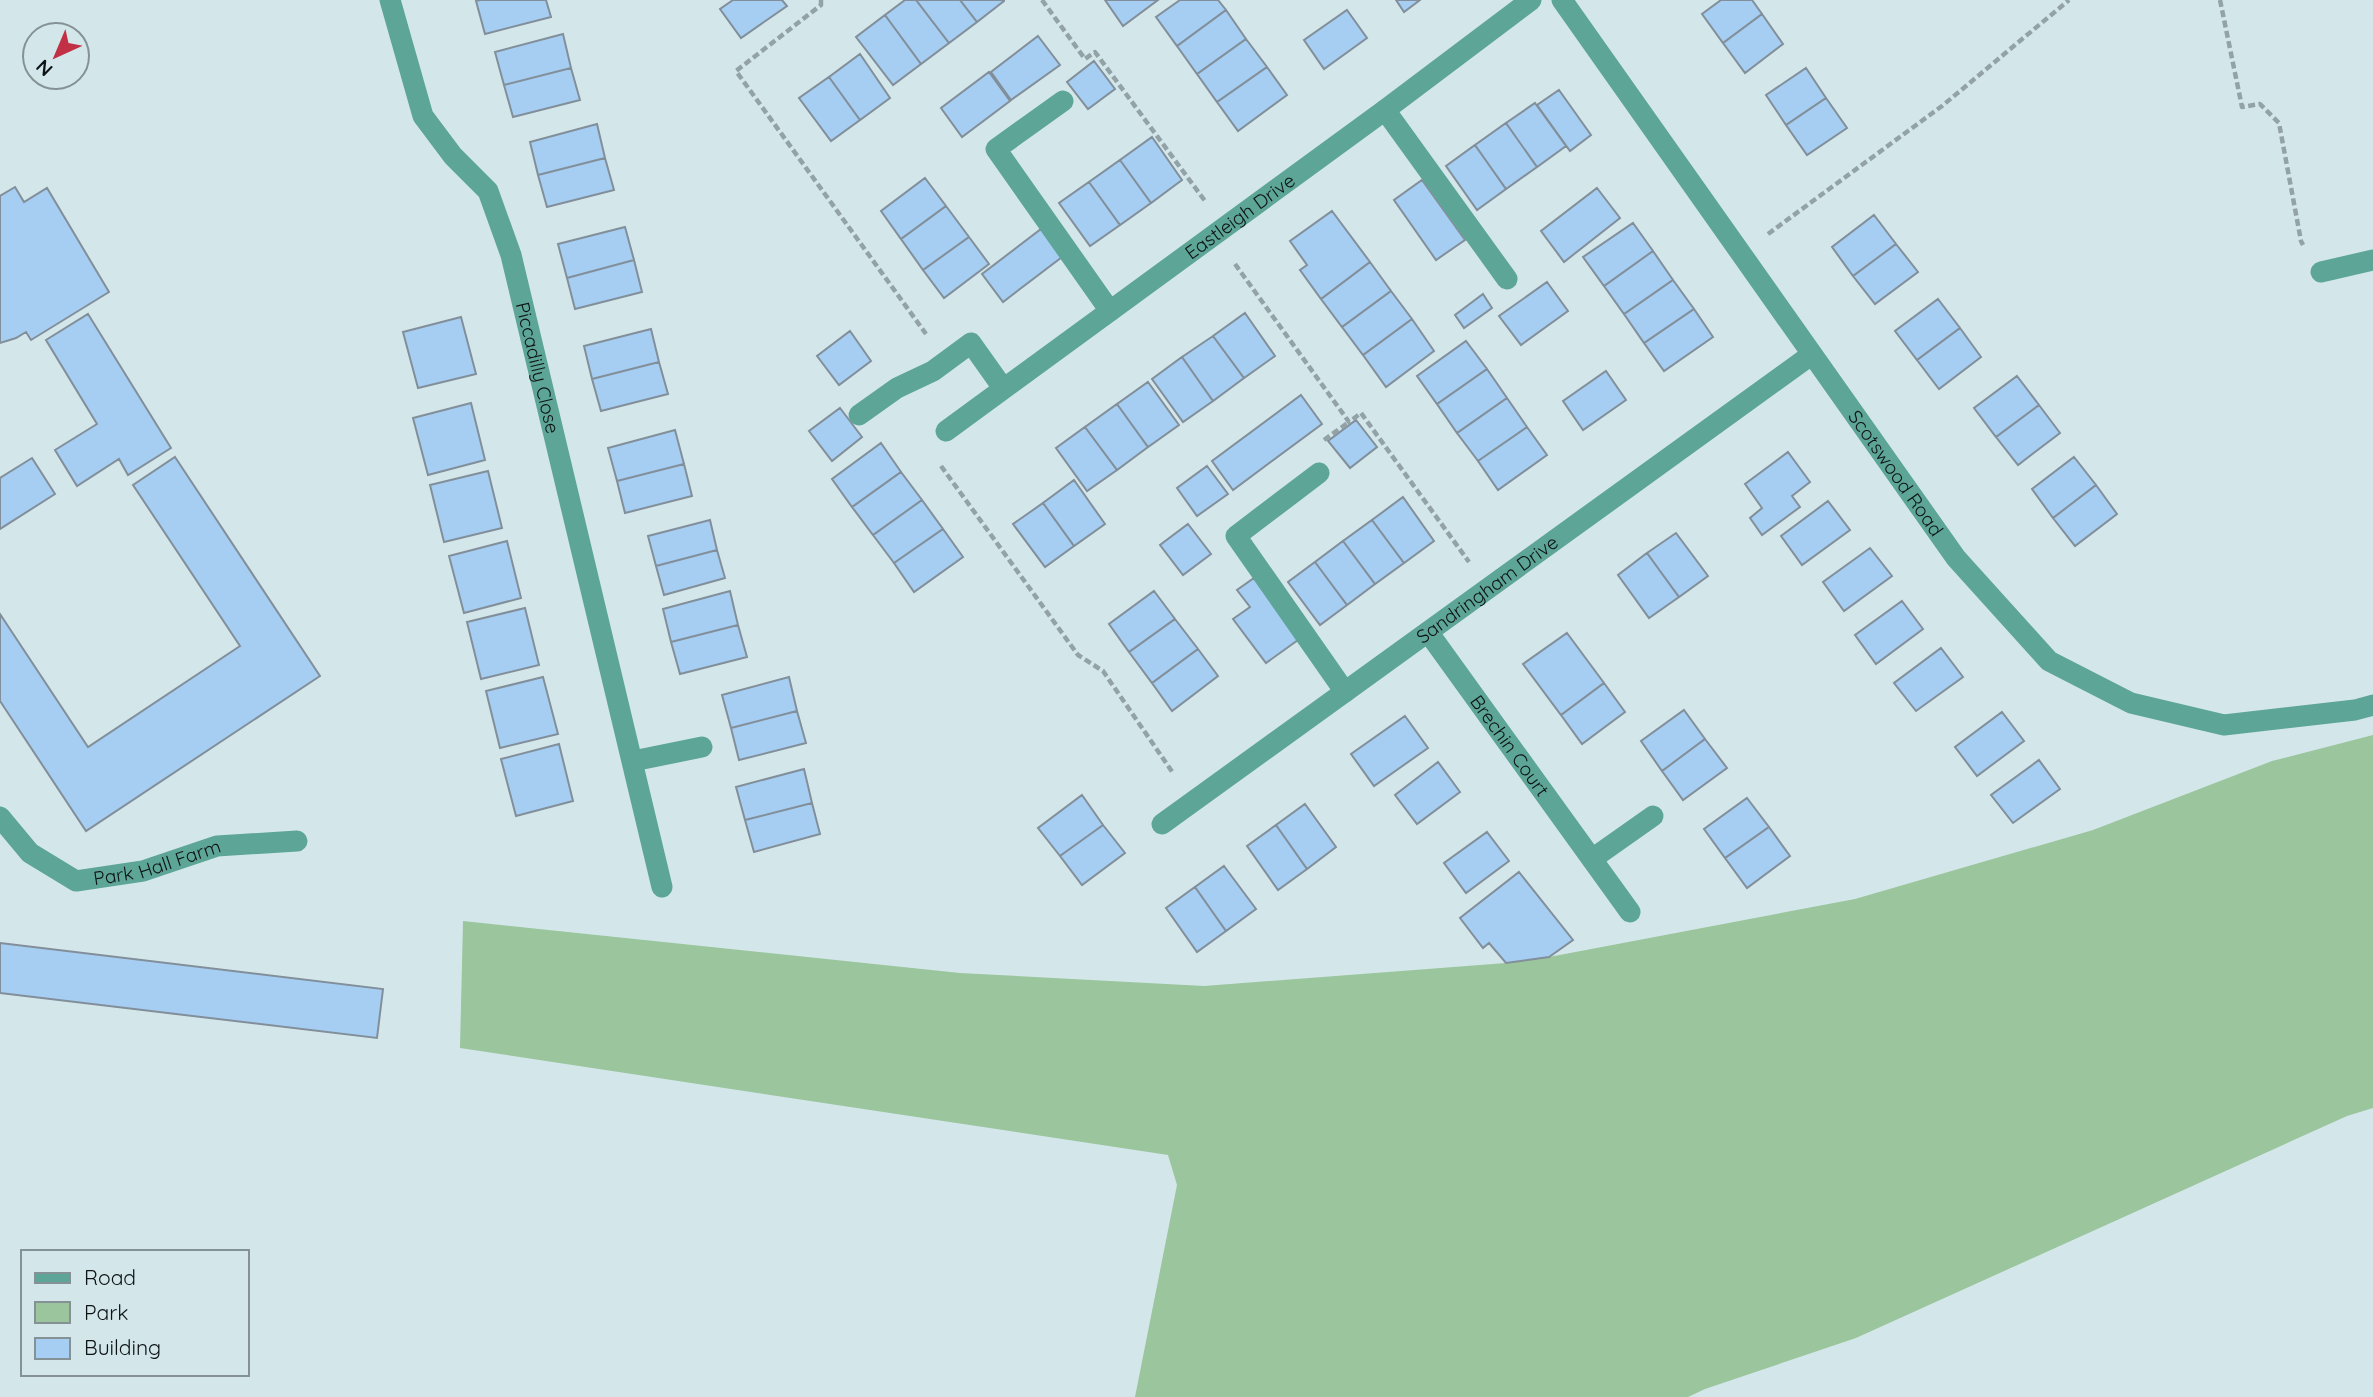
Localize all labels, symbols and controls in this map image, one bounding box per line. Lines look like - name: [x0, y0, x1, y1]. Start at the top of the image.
- north arrow: [21, 21, 91, 91]
- text: N: [31, 55, 58, 82]
- street label: Eastleigh Drive: [1180, 168, 1300, 264]
- street label: Piccadilly Close: [511, 300, 565, 436]
- street label: Scotswood Road: [1843, 405, 1949, 541]
- street label: Sandringham Drive: [1411, 530, 1563, 649]
- street label: Brechin Court: [1465, 690, 1555, 801]
- street label: Park Hall Farm: [92, 834, 224, 890]
- legend: [21, 1250, 248, 1376]
- text: Road: [84, 1264, 136, 1290]
- text: Park: [84, 1299, 128, 1325]
- text: Building: [84, 1334, 161, 1360]

